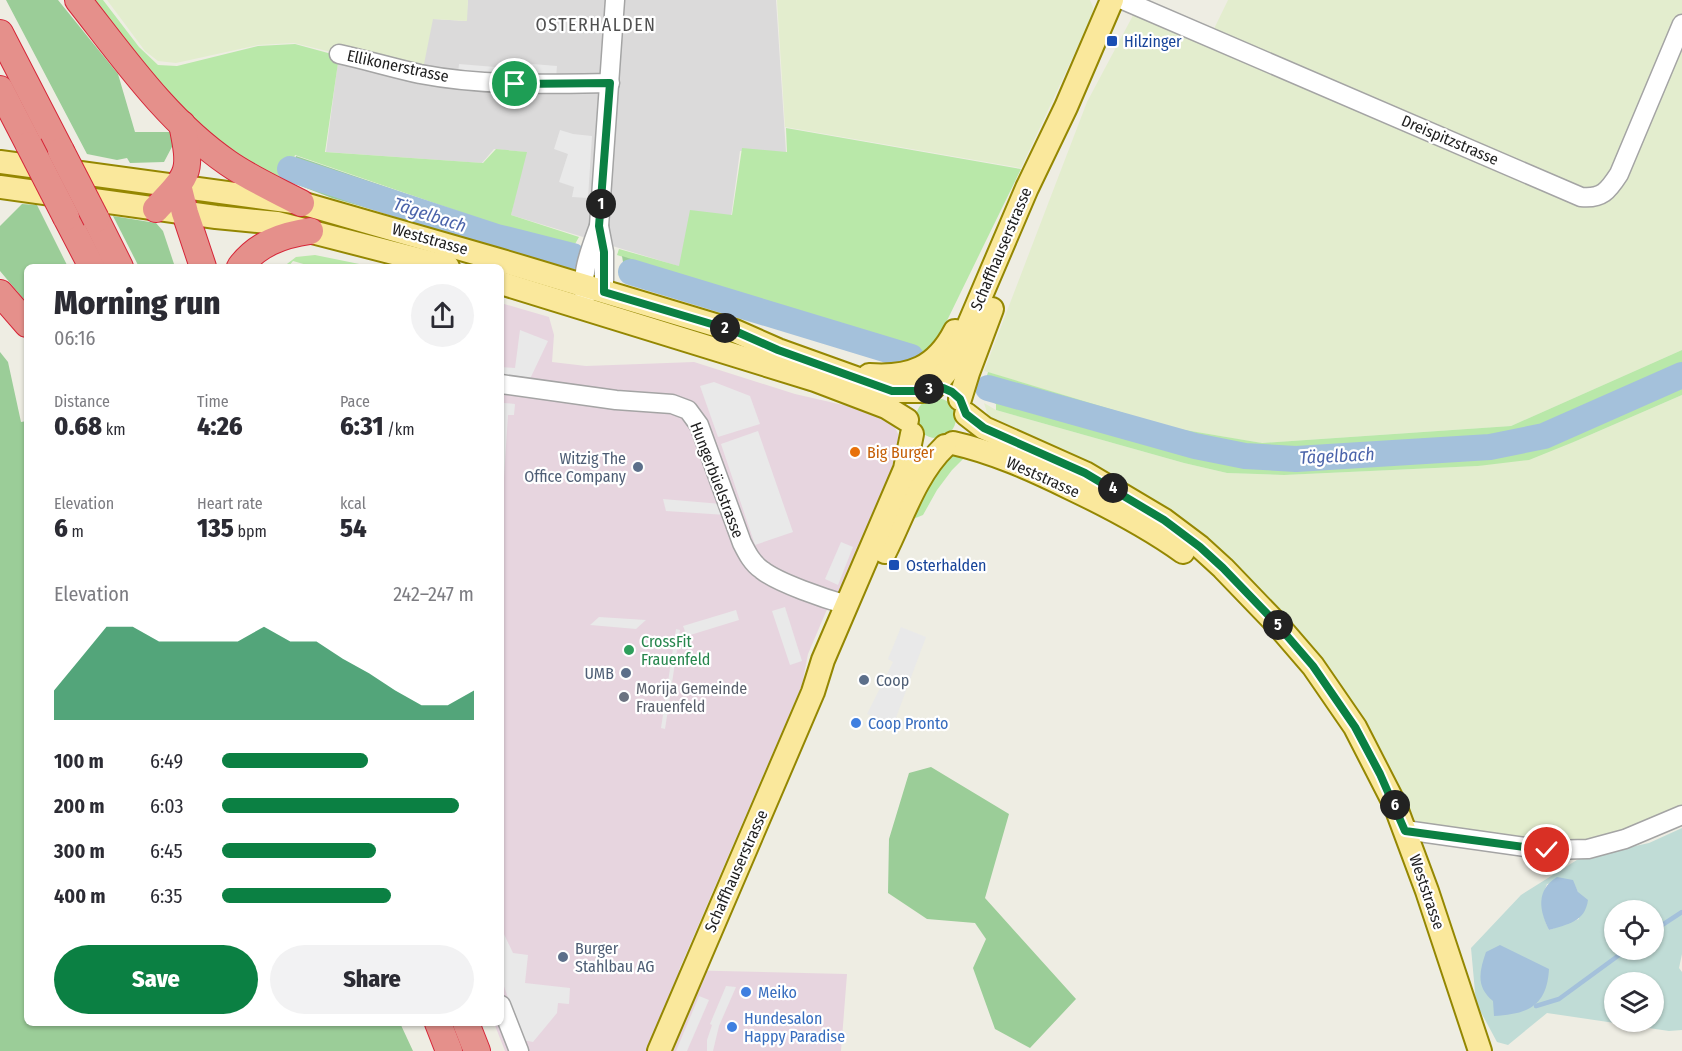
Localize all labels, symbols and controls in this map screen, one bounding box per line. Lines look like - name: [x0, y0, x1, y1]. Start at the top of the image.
- district label: OSTERHALDEN: [535, 14, 657, 36]
- place label: Hilzinger: [1124, 32, 1182, 51]
- marker: Hilzinger: [1105, 34, 1119, 48]
- street label: Ellikonerstrasse: [345, 46, 451, 86]
- pin: [489, 58, 540, 109]
- icon: arrive: [498, 67, 531, 100]
- street label: Dreispitzstrasse: [1399, 111, 1501, 169]
- street label: Schaffhauserstrasse: [966, 185, 1036, 313]
- pin: 1: [586, 189, 616, 219]
- water label: Tägelbach: [391, 193, 469, 237]
- text: 1: [598, 194, 604, 213]
- street label: Weststrasse: [390, 219, 470, 259]
- text: Morning run: [54, 283, 221, 323]
- button: share: [411, 284, 474, 347]
- pin: 2: [710, 313, 740, 343]
- text: 2: [721, 318, 729, 337]
- text: 06:16: [54, 326, 95, 350]
- pin: 3: [914, 374, 944, 404]
- text: 3: [925, 379, 933, 398]
- text: Distance: [54, 392, 110, 411]
- text: Time: [197, 392, 229, 411]
- text: Pace: [340, 392, 370, 411]
- text: 0.68: [54, 411, 102, 442]
- text: 4:26: [197, 411, 243, 442]
- text: 6:31: [340, 411, 384, 442]
- street label: Hungerbüelstrasse: [686, 419, 748, 541]
- text: km: [102, 420, 125, 439]
- text: /km: [384, 420, 415, 439]
- place label: Big Burger: [867, 443, 935, 462]
- water label: Tägelbach: [1299, 443, 1375, 469]
- marker: Big Burger: [848, 445, 862, 459]
- place label: Witzig The Office Company: [524, 449, 627, 486]
- street label: Weststrasse: [1003, 452, 1083, 502]
- marker: Witzig The Office Company: [631, 460, 645, 474]
- pin: 4: [1098, 473, 1128, 503]
- text: 4: [1109, 478, 1117, 497]
- text: Elevation: [54, 494, 114, 513]
- text: Heart rate: [197, 494, 263, 513]
- text: kcal: [340, 494, 366, 513]
- text: 6: [54, 513, 68, 544]
- text: 135: [197, 513, 234, 544]
- text: 54: [340, 513, 367, 544]
- text: m: [68, 522, 84, 541]
- text: bpm: [234, 522, 267, 541]
- place label: Osterhalden: [906, 556, 987, 575]
- marker: Osterhalden: [887, 558, 901, 572]
- text: Elevation: [54, 582, 129, 606]
- text: 242–247 m: [393, 582, 474, 606]
- pin: 5: [1263, 610, 1293, 640]
- text: 5: [1274, 615, 1282, 634]
- place label: CrossFit Frauenfeld: [641, 632, 710, 669]
- marker: CrossFit Frauenfeld: [622, 643, 636, 657]
- place label: UMB: [584, 664, 614, 683]
- marker: UMB: [619, 666, 633, 680]
- place label: Coop: [876, 671, 909, 690]
- marker: Coop: [857, 673, 871, 687]
- place label: Morija Gemeinde Frauenfeld: [636, 679, 747, 716]
- marker: Morija Gemeinde Frauenfeld: [617, 690, 631, 704]
- place label: Coop Pronto: [868, 714, 948, 733]
- marker: Coop Pronto: [849, 716, 863, 730]
- text: 100 m: [54, 749, 104, 773]
- text: 6:49: [150, 749, 183, 773]
- pin: 6: [1380, 790, 1410, 820]
- text: 200 m: [54, 794, 105, 818]
- text: 6:03: [150, 794, 183, 818]
- text: 6: [1391, 795, 1399, 814]
- street label: Schaffhauserstrasse: [701, 807, 772, 935]
- pin: [1521, 824, 1572, 875]
- icon: check: [1530, 833, 1563, 866]
- text: 300 m: [54, 839, 105, 863]
- text: 6:45: [150, 839, 183, 863]
- street label: Weststrasse: [1405, 852, 1449, 932]
- text: 400 m: [54, 884, 106, 908]
- text: 6:35: [150, 884, 183, 908]
- map controls: [1604, 900, 1664, 1032]
- button: locate: [1604, 900, 1664, 960]
- place label: Burger Stahlbau AG: [575, 939, 654, 976]
- button: Save: [54, 945, 258, 1014]
- button: Share: [270, 945, 474, 1014]
- marker: Burger Stahlbau AG: [556, 950, 570, 964]
- button: layers: [1604, 972, 1664, 1032]
- place label: Meiko: [758, 983, 797, 1002]
- marker: Meiko: [739, 985, 753, 999]
- place label: Hundesalon Happy Paradise: [744, 1009, 845, 1046]
- marker: Hundesalon Happy Paradise: [725, 1020, 739, 1034]

